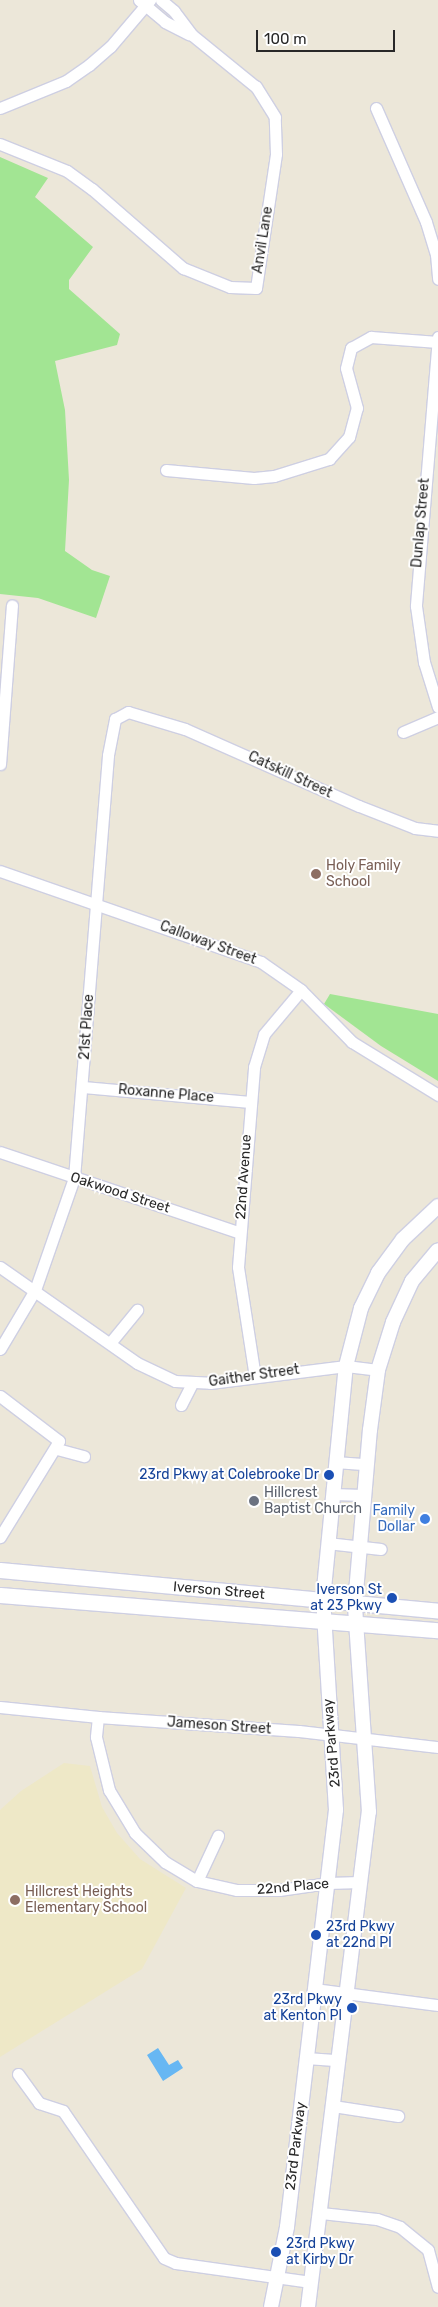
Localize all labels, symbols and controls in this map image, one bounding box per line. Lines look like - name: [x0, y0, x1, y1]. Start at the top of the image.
- scale bar: [258, 20, 397, 52]
- text: 100 m: [264, 30, 306, 48]
- street label: Anvil Lane: [249, 205, 277, 275]
- street label: Dunlap Street: [409, 477, 433, 569]
- street label: Catskill Street: [245, 748, 335, 802]
- place label: Holy Family School: [326, 858, 401, 890]
- marker: Holy Family School: [310, 868, 322, 880]
- street label: Calloway Street: [157, 918, 259, 968]
- street label: 21st Place: [76, 994, 98, 1060]
- street label: Roxanne Place: [117, 1081, 215, 1107]
- street label: 22nd Avenue: [233, 1134, 255, 1220]
- street label: Oakwood Street: [68, 1169, 172, 1217]
- street label: Gaither Street: [207, 1361, 301, 1391]
- place label: 23rd Pkwy at Colebrooke Dr: [139, 1467, 319, 1483]
- marker: 23rd Pkwy at Colebrooke Dr: [323, 1469, 335, 1481]
- place label: Hillcrest Baptist Church: [264, 1485, 362, 1518]
- marker: Hillcrest Baptist Church: [248, 1495, 260, 1507]
- place label: Family Dollar: [373, 1503, 415, 1535]
- marker: Family Dollar: [419, 1513, 431, 1525]
- street label: Iverson Street: [172, 1579, 266, 1603]
- place label: Iverson St at 23 Pkwy: [310, 1582, 382, 1614]
- marker: Iverson St at 23 Pkwy: [386, 1592, 398, 1604]
- street label: 23rd Parkway: [320, 1698, 344, 1788]
- street label: Jameson Street: [166, 1714, 272, 1738]
- street label: 22nd Place: [256, 1875, 330, 1899]
- place label: Hillcrest Heights Elementary School: [25, 1884, 148, 1916]
- marker: Hillcrest Heights Elementary School: [9, 1894, 21, 1906]
- place label: 23rd Pkwy at 22nd Pl: [326, 1919, 395, 1951]
- marker: 23rd Pkwy at 22nd Pl: [310, 1929, 322, 1941]
- place label: 23rd Pkwy at Kenton Pl: [263, 1992, 342, 2024]
- marker: 23rd Pkwy at Kenton Pl: [346, 2002, 358, 2014]
- street label: 23rd Parkway: [282, 2101, 310, 2191]
- place label: 23rd Pkwy at Kirby Dr: [286, 2236, 355, 2268]
- marker: 23rd Pkwy at Kirby Dr: [270, 2246, 282, 2258]

